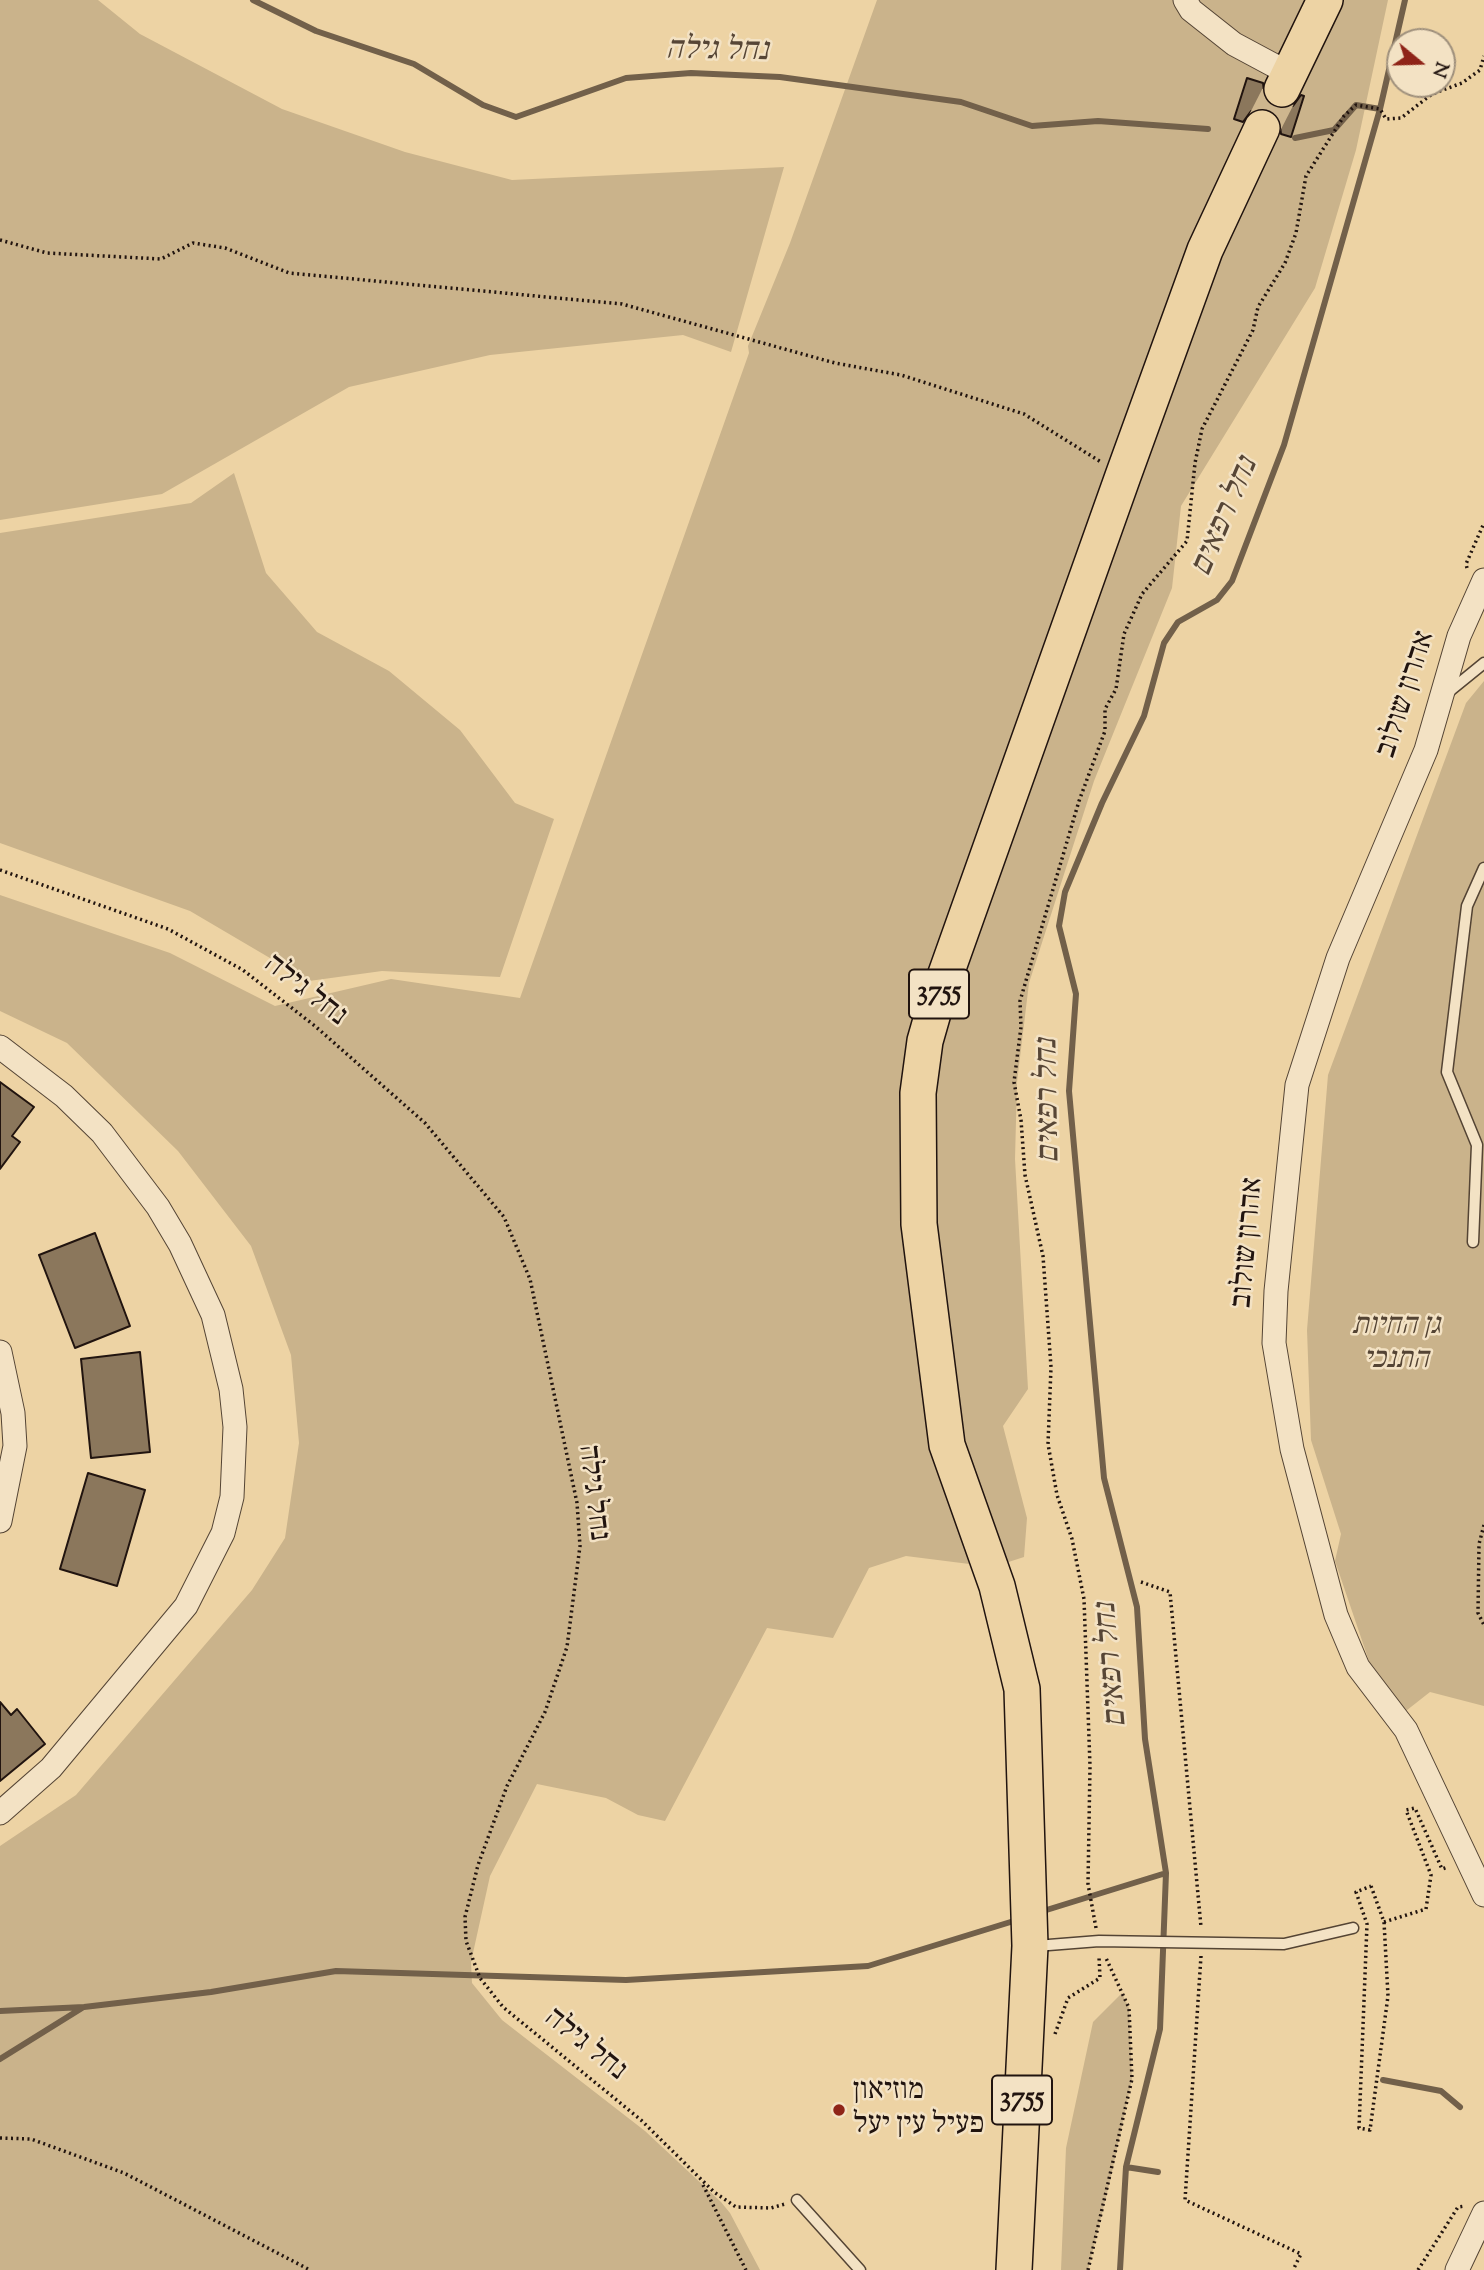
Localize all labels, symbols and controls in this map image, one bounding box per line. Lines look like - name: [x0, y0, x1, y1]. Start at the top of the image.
- north arrow: [1386, 28, 1456, 98]
- water label: נחל גילה: [665, 33, 769, 73]
- text: N: [1424, 58, 1455, 81]
- water label: נחל רפאים: [1185, 453, 1269, 583]
- street label: אהרון שולוב: [1371, 627, 1445, 763]
- street label: נחל גילה: [255, 948, 353, 1036]
- road number: 3755: [909, 970, 969, 1018]
- water label: נחל רפאים: [1031, 1038, 1071, 1164]
- street label: אהרון שולוב: [1226, 1176, 1274, 1310]
- park label: גן החיות התנכי: [1352, 1310, 1440, 1380]
- street label: נחל גילה: [567, 1443, 615, 1543]
- water label: נחל רפאים: [1089, 1601, 1139, 1729]
- street label: נחל גילה: [535, 2002, 633, 2090]
- place label: מוזיאון פעיל עין יעל: [853, 2075, 984, 2146]
- road number: 3755: [992, 2076, 1052, 2124]
- marker: מוזיאון פעיל עין יעל: [831, 2102, 847, 2118]

